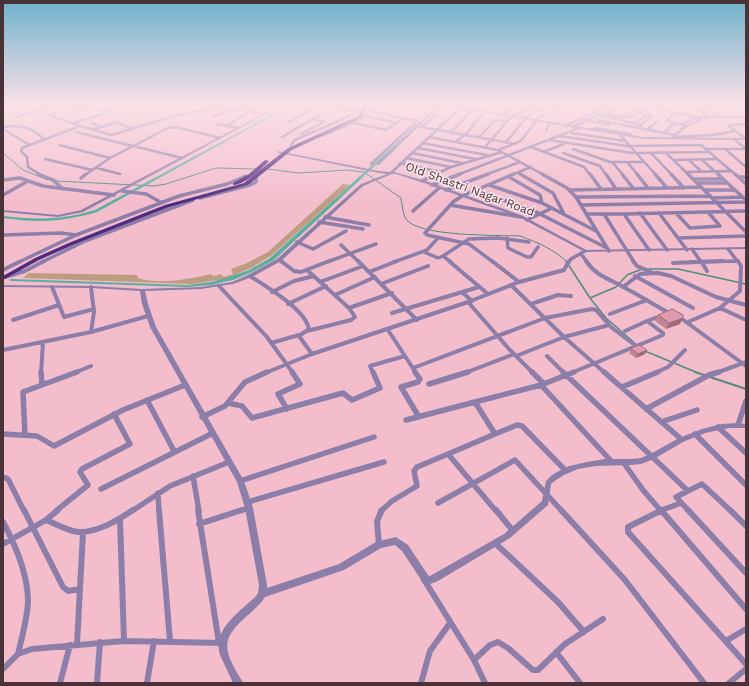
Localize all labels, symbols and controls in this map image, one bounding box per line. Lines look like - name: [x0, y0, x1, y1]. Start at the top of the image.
- street label: Old Shastri Nagar Road: [404, 159, 536, 219]

